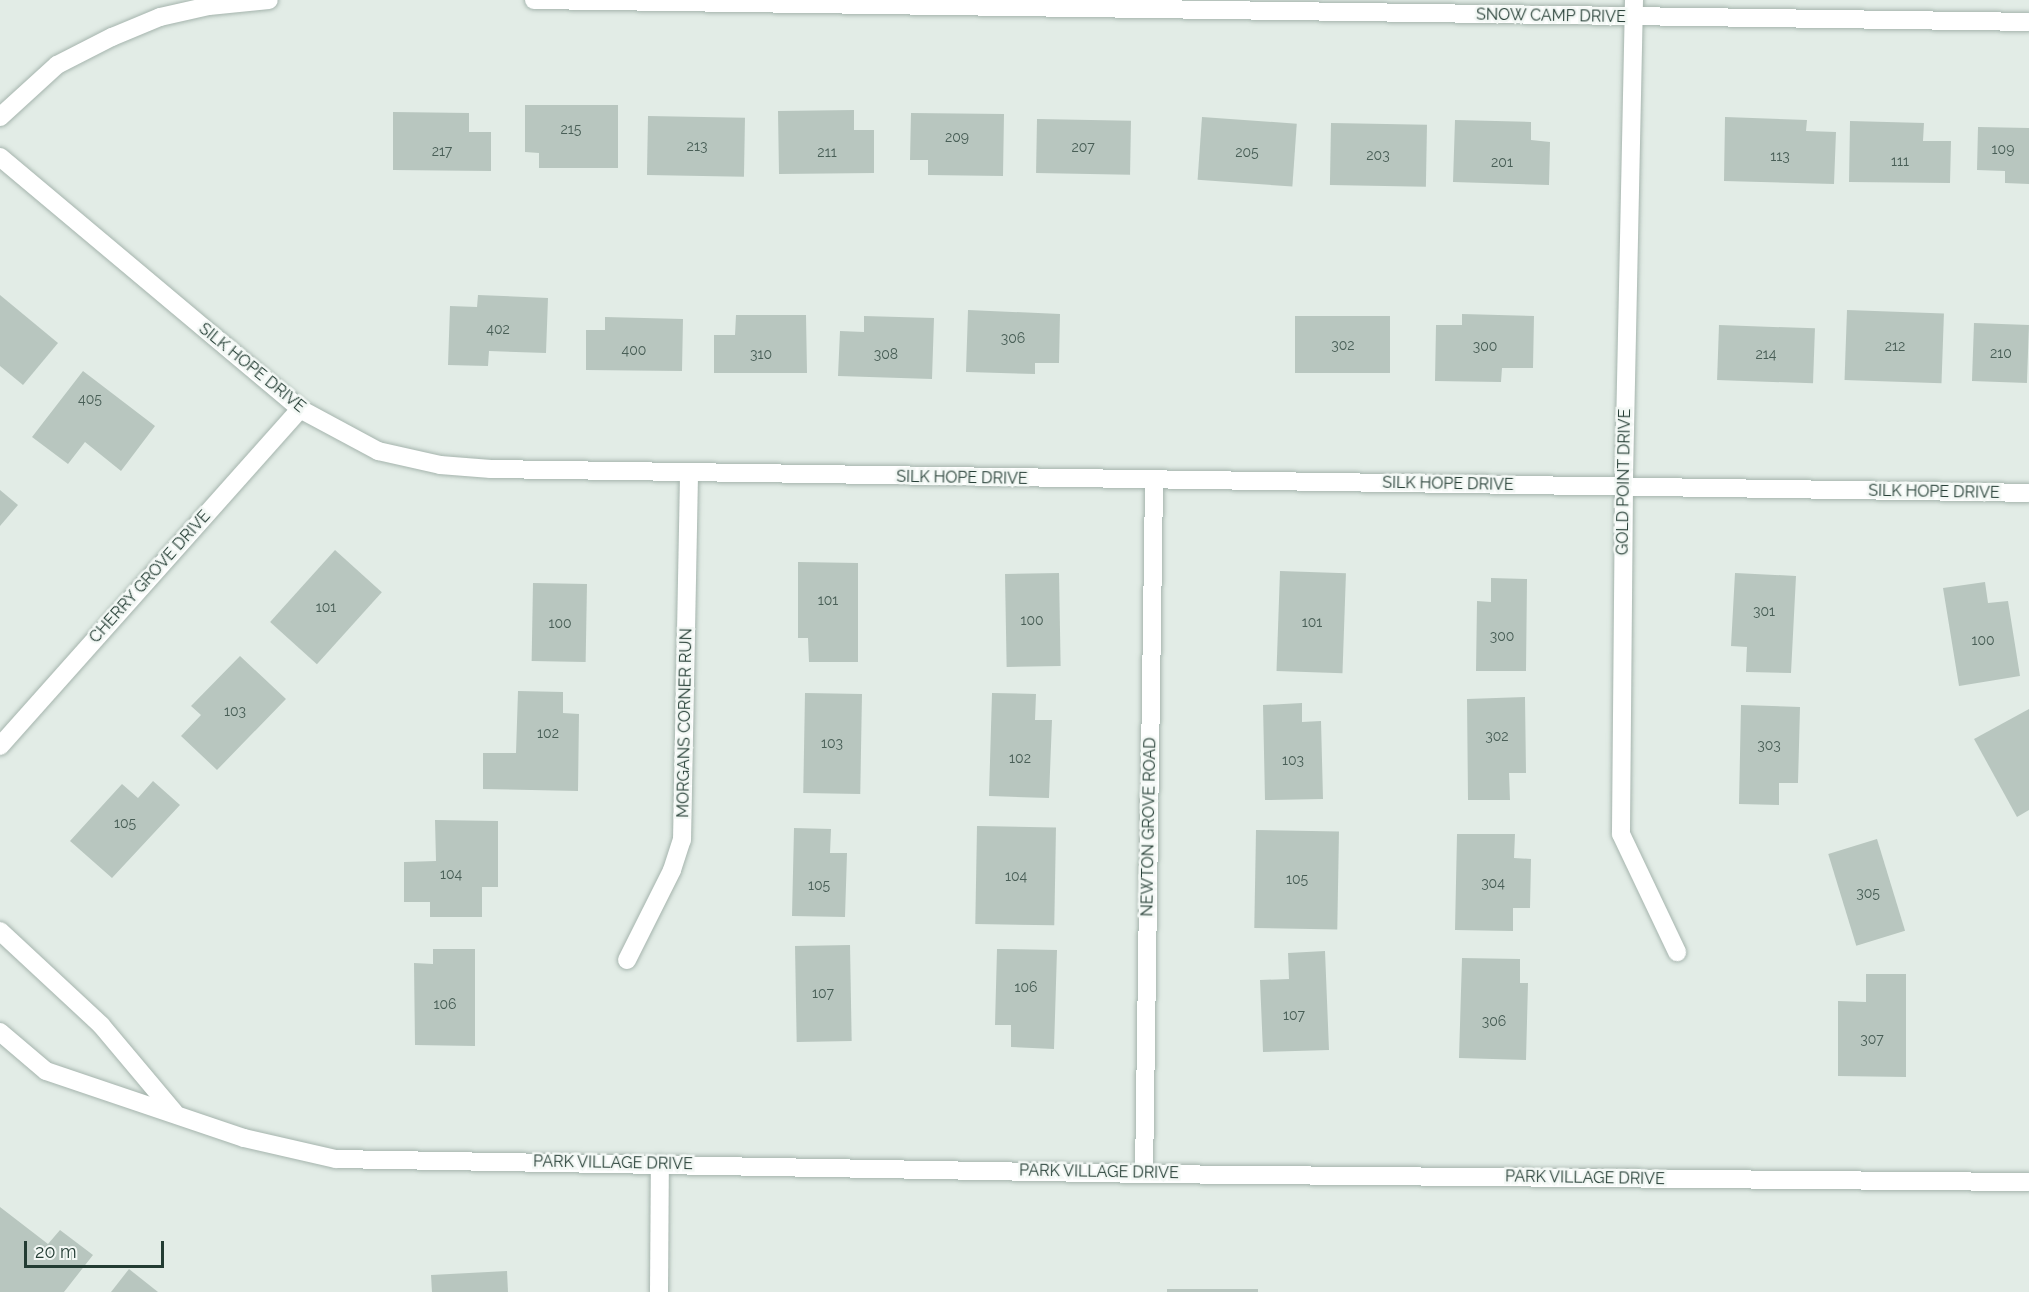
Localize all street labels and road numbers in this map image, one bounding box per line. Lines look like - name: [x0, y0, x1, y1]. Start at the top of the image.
- street label: SNOW CAMP DRIVE: [1476, 5, 1626, 27]
- street label: SILK HOPE DRIVE: [195, 319, 309, 417]
- street label: GOLD POINT DRIVE: [1613, 408, 1635, 556]
- street label: SILK HOPE DRIVE: [896, 467, 1028, 489]
- street label: SILK HOPE DRIVE: [1382, 473, 1514, 495]
- street label: SILK HOPE DRIVE: [1868, 481, 2000, 503]
- street label: CHERRY GROVE DRIVE: [85, 507, 215, 647]
- street label: MORGANS CORNER RUN: [674, 628, 696, 818]
- street label: NEWTON GROVE ROAD: [1138, 737, 1160, 917]
- street label: PARK VILLAGE DRIVE: [533, 1152, 693, 1174]
- street label: PARK VILLAGE DRIVE: [1019, 1161, 1179, 1183]
- street label: PARK VILLAGE DRIVE: [1505, 1167, 1665, 1189]

